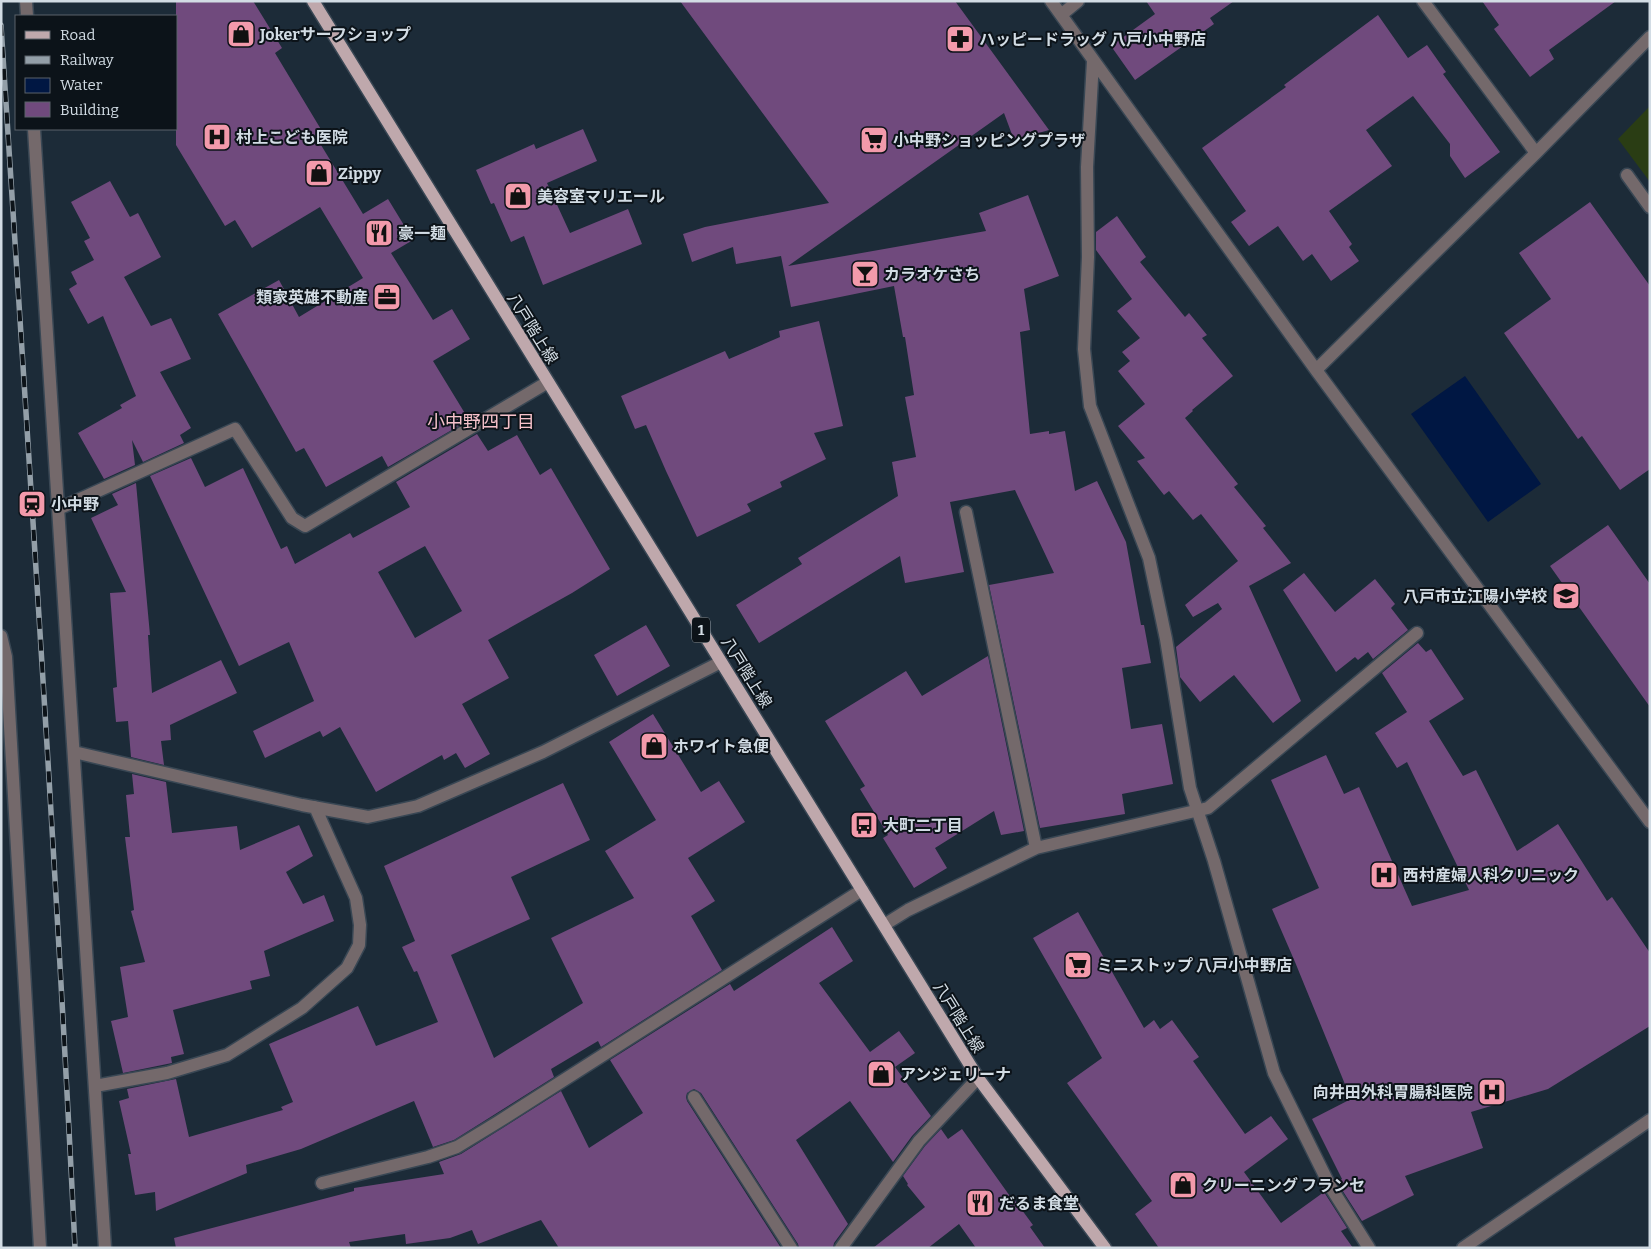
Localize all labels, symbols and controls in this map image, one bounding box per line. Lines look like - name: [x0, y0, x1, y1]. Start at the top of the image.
- legend: [15, 15, 178, 130]
- shop icon: Jokerサーフショップ: [226, 19, 256, 49]
- pharmacy icon: ハッピードラッグ 八戸小中野店: [945, 24, 975, 54]
- place label: Jokerサーフショップ: [259, 25, 411, 44]
- text: Road: [60, 26, 95, 44]
- place label: ハッピードラッグ 八戸小中野店: [979, 30, 1206, 49]
- text: Railway: [60, 51, 114, 69]
- text: Water: [60, 76, 103, 94]
- text: Building: [60, 101, 119, 119]
- hospital icon: 村上こども医院: [202, 122, 232, 152]
- supermarket icon: 小中野ショッピングプラザ: [859, 125, 889, 155]
- place label: 村上こども医院: [236, 128, 348, 147]
- place label: 小中野ショッピングプラザ: [893, 131, 1085, 150]
- shop icon: Zippy: [304, 158, 334, 188]
- place label: Zippy: [338, 164, 381, 183]
- shop icon: 美容室マリエール: [503, 181, 533, 211]
- place label: 美容室マリエール: [537, 187, 665, 206]
- restaurant icon: 豪一麺: [364, 218, 394, 248]
- place label: 豪一麺: [398, 224, 446, 243]
- bar icon: カラオケさち: [850, 259, 880, 289]
- place label: カラオケさち: [884, 265, 980, 284]
- office icon: 類家英雄不動産: [372, 282, 402, 312]
- place label: 類家英雄不動産: [256, 288, 368, 307]
- street label: 八戸階上線: [503, 289, 562, 367]
- district label: 小中野四丁目: [427, 411, 535, 433]
- station icon: 小中野: [17, 489, 47, 519]
- place label: 小中野: [51, 495, 99, 514]
- school or university icon: 八戸市立江陽小学校: [1551, 581, 1581, 611]
- place label: 八戸市立江陽小学校: [1403, 587, 1547, 606]
- road number: 1: [692, 618, 710, 642]
- street label: 八戸階上線: [717, 633, 776, 711]
- shop icon: ホワイト急便: [639, 731, 669, 761]
- place label: ホワイト急便: [673, 737, 769, 756]
- bus stop icon: 大町二丁目: [849, 810, 879, 840]
- place label: 大町二丁目: [883, 816, 963, 835]
- hospital icon: 西村産婦人科クリニック: [1369, 860, 1399, 890]
- place label: 西村産婦人科クリニック: [1403, 866, 1579, 885]
- supermarket icon: ミニストップ 八戸小中野店: [1063, 950, 1093, 980]
- place label: ミニストップ 八戸小中野店: [1097, 956, 1292, 975]
- street label: 八戸階上線: [929, 978, 988, 1056]
- shop icon: アンジェリーナ: [866, 1059, 896, 1089]
- place label: アンジェリーナ: [900, 1065, 1011, 1084]
- hospital icon: 向井田外科胃腸科医院: [1477, 1077, 1507, 1107]
- place label: 向井田外科胃腸科医院: [1313, 1083, 1473, 1102]
- shop icon: クリーニング フランセ: [1168, 1170, 1198, 1200]
- place label: クリーニング フランセ: [1202, 1176, 1365, 1195]
- restaurant icon: だるま食堂: [965, 1188, 995, 1218]
- place label: だるま食堂: [999, 1194, 1079, 1213]

